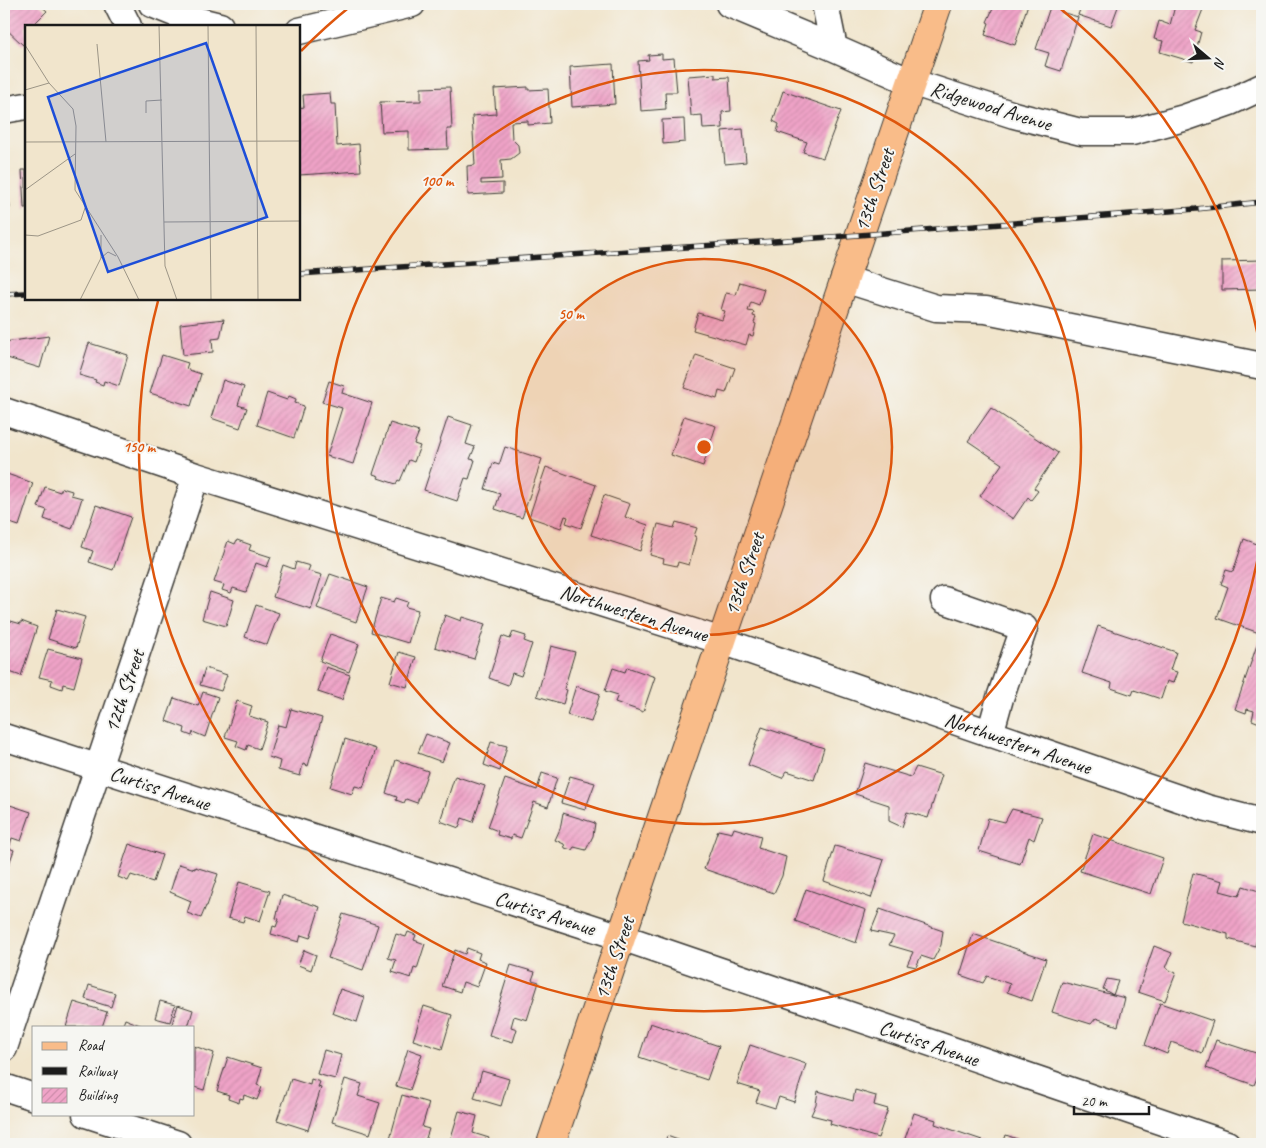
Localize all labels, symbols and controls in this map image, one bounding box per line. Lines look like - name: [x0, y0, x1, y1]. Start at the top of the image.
- inset map: [25, 25, 300, 300]
- north arrow: [1184, 32, 1234, 82]
- text: N: [1210, 55, 1229, 71]
- street label: Ridgewood Avenue: [927, 75, 1057, 137]
- street label: 13th Street: [848, 143, 901, 235]
- text: 100 m: [421, 172, 455, 191]
- text: 50 m: [558, 305, 585, 324]
- text: 150 m: [123, 438, 157, 457]
- centre of rings: [695, 438, 713, 456]
- street label: 13th Street: [718, 527, 771, 619]
- street label: Northwestern Avenue: [557, 578, 712, 648]
- street label: 12th Street: [98, 644, 151, 736]
- street label: Northwestern Avenue: [941, 706, 1096, 781]
- street label: Curtiss Avenue: [107, 760, 214, 817]
- street label: Curtiss Avenue: [492, 885, 599, 942]
- street label: 13th Street: [588, 911, 641, 1003]
- street label: Curtiss Avenue: [876, 1014, 983, 1073]
- legend: [32, 1026, 195, 1116]
- text: Road: [78, 1036, 105, 1055]
- text: Railway: [78, 1062, 119, 1081]
- scale bar: [1074, 1083, 1148, 1115]
- text: Building: [78, 1086, 118, 1105]
- text: 20 m: [1081, 1092, 1108, 1111]

